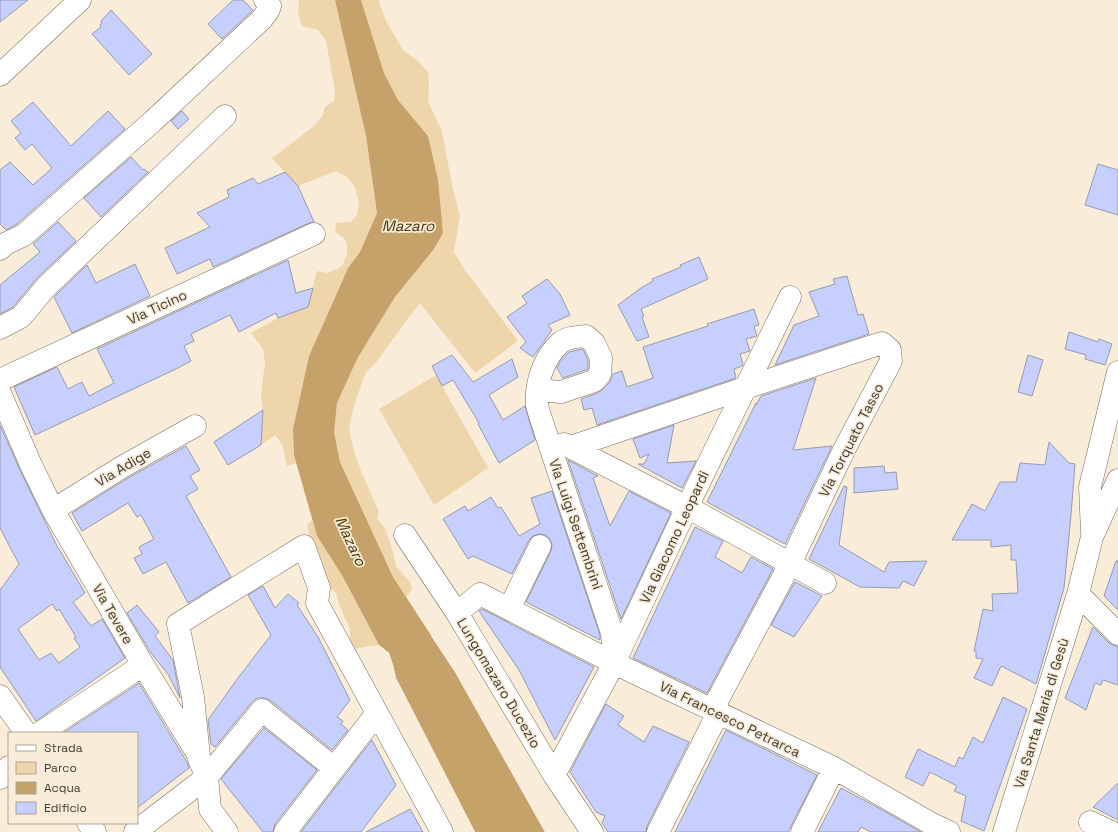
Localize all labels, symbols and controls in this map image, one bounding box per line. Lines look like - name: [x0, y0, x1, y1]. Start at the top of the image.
- water label: Mazaro: [382, 216, 435, 235]
- street label: Via Ticino: [124, 285, 190, 329]
- street label: Via Torquato Tasso: [814, 380, 888, 500]
- street label: Via Adige: [92, 443, 154, 491]
- street label: Via Luigi Settembrini: [545, 456, 607, 592]
- street label: Via Giacomo Leopardi: [635, 468, 713, 606]
- water label: Mazaro: [331, 513, 371, 570]
- street label: Via Tevere: [88, 580, 138, 648]
- street label: Lungomazaro Ducezio: [453, 615, 545, 751]
- street label: Via Santa Maria di Gesù: [1009, 635, 1073, 791]
- street label: Via Francesco Petrarca: [656, 677, 804, 761]
- legend: [8, 732, 138, 824]
- text: Strada: [44, 740, 83, 756]
- text: Parco: [44, 760, 77, 776]
- text: Acqua: [44, 780, 81, 796]
- text: Edificio: [44, 800, 87, 816]

